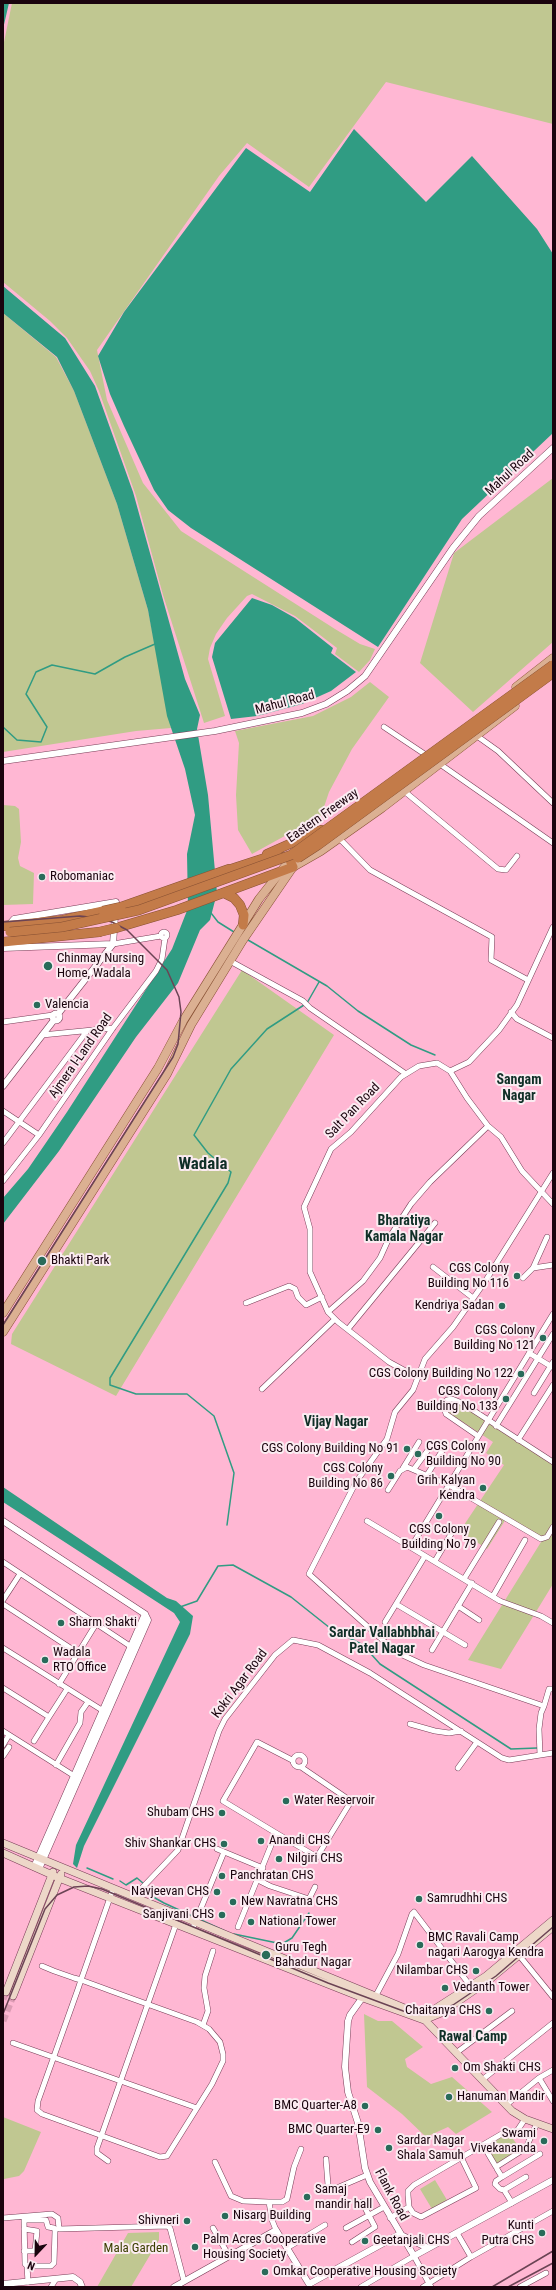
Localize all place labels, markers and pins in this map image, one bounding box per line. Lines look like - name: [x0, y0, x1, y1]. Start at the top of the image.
- place label: Robomaniac: [50, 869, 114, 885]
- marker: Robomaniac: [37, 872, 47, 882]
- place label: Chinmay Nursing Home, Wadala: [57, 951, 144, 982]
- marker: Chinmay Nursing Home, Wadala: [42, 960, 54, 972]
- place label: Valencia: [45, 997, 89, 1013]
- marker: Valencia: [32, 1000, 42, 1010]
- place label: Bhakti Park: [51, 1253, 109, 1269]
- marker: Bhakti Park: [36, 1255, 48, 1267]
- place label: CGS Colony Building No 116: [428, 1261, 509, 1292]
- marker: CGS Colony Building No 116: [512, 1271, 522, 1281]
- place label: Kendriya Sadan: [415, 1298, 494, 1314]
- marker: Kendriya Sadan: [497, 1301, 507, 1311]
- place label: CGS Colony Building No 121: [454, 1323, 535, 1354]
- marker: CGS Colony Building No 121: [538, 1333, 548, 1343]
- place label: CGS Colony Building No 122: [369, 1366, 513, 1382]
- marker: CGS Colony Building No 122: [516, 1369, 526, 1379]
- place label: CGS Colony Building No 133: [417, 1384, 498, 1415]
- marker: CGS Colony Building No 133: [501, 1394, 511, 1404]
- place label: CGS Colony Building No 90: [426, 1439, 501, 1470]
- place label: CGS Colony Building No 91: [261, 1441, 399, 1457]
- marker: CGS Colony Building No 91: [402, 1444, 412, 1454]
- marker: CGS Colony Building No 90: [413, 1449, 423, 1459]
- place label: CGS Colony Building No 86: [308, 1461, 383, 1492]
- marker: CGS Colony Building No 86: [386, 1471, 396, 1481]
- place label: Grih Kalyan Kendra: [417, 1473, 475, 1504]
- marker: Grih Kalyan Kendra: [478, 1483, 488, 1493]
- marker: CGS Colony Building No 79: [434, 1511, 444, 1521]
- place label: CGS Colony Building No 79: [402, 1522, 476, 1553]
- place label: Sharm Shakti: [69, 1615, 137, 1631]
- marker: Sharm Shakti: [56, 1618, 66, 1628]
- place label: Wadala RTO Office: [53, 1645, 106, 1676]
- marker: Wadala RTO Office: [40, 1655, 50, 1665]
- place label: Water Reservoir: [294, 1793, 375, 1809]
- marker: Water Reservoir: [281, 1796, 291, 1806]
- place label: Shubam CHS: [147, 1805, 214, 1821]
- marker: Shubam CHS: [217, 1808, 227, 1818]
- place label: Anandi CHS: [269, 1833, 330, 1849]
- place label: Shiv Shankar CHS: [125, 1836, 216, 1852]
- marker: Anandi CHS: [256, 1836, 266, 1846]
- marker: Shiv Shankar CHS: [219, 1839, 229, 1849]
- place label: Nilgiri CHS: [287, 1851, 343, 1867]
- marker: Nilgiri CHS: [274, 1854, 284, 1864]
- place label: Panchratan CHS: [230, 1868, 313, 1884]
- marker: Panchratan CHS: [217, 1871, 227, 1881]
- place label: Navjeevan CHS: [131, 1884, 209, 1900]
- marker: Navjeevan CHS: [212, 1887, 222, 1897]
- place label: Samrudhhi CHS: [427, 1891, 507, 1907]
- place label: New Navratna CHS: [241, 1894, 338, 1910]
- marker: Samrudhhi CHS: [414, 1894, 424, 1904]
- marker: New Navratna CHS: [228, 1897, 238, 1907]
- place label: Sanjivani CHS: [143, 1907, 214, 1923]
- marker: Sanjivani CHS: [217, 1910, 227, 1920]
- place label: National Tower: [259, 1914, 336, 1930]
- marker: National Tower: [246, 1917, 256, 1927]
- place label: BMC Ravali Camp nagari Aarogya Kendra: [428, 1930, 544, 1961]
- place label: Guru Tegh Bahadur Nagar: [275, 1940, 351, 1971]
- marker: BMC Ravali Camp nagari Aarogya Kendra: [415, 1940, 425, 1950]
- marker: Guru Tegh Bahadur Nagar: [260, 1949, 272, 1961]
- place label: Nilambar CHS: [396, 1963, 468, 1979]
- marker: Nilambar CHS: [471, 1966, 481, 1976]
- place label: Vedanth Tower: [453, 1980, 529, 1996]
- marker: Vedanth Tower: [440, 1983, 450, 1993]
- place label: Chaitanya CHS: [405, 2003, 481, 2019]
- marker: Chaitanya CHS: [484, 2006, 494, 2016]
- place label: Om Shakti CHS: [463, 2060, 541, 2076]
- marker: Om Shakti CHS: [450, 2063, 460, 2073]
- place label: Hanuman Mandir: [457, 2089, 545, 2105]
- marker: Hanuman Mandir: [444, 2092, 454, 2102]
- place label: BMC Quarter-A8: [274, 2098, 357, 2114]
- marker: BMC Quarter-A8: [360, 2101, 370, 2111]
- place label: BMC Quarter-E9: [288, 2122, 370, 2138]
- marker: BMC Quarter-E9: [373, 2125, 383, 2135]
- place label: Swami Vivekananda: [471, 2126, 536, 2157]
- place label: Sardar Nagar Shala Samuh: [397, 2133, 464, 2164]
- marker: Swami Vivekananda: [539, 2136, 549, 2146]
- marker: Sardar Nagar Shala Samuh: [384, 2143, 394, 2153]
- place label: Samaj mandir hall: [315, 2182, 372, 2213]
- marker: Samaj mandir hall: [302, 2192, 312, 2202]
- place label: Nisarg Building: [233, 2208, 311, 2224]
- marker: Nisarg Building: [220, 2211, 230, 2221]
- place label: Shivneri: [138, 2213, 179, 2229]
- marker: Shivneri: [182, 2216, 192, 2226]
- place label: Kunti Putra CHS: [482, 2218, 534, 2249]
- marker: Kunti Putra CHS: [537, 2228, 547, 2238]
- place label: Palm Acres Cooperative Housing Society: [203, 2232, 326, 2263]
- place label: Geetanjali CHS: [373, 2233, 450, 2249]
- marker: Geetanjali CHS: [360, 2236, 370, 2246]
- marker: Palm Acres Cooperative Housing Society: [190, 2242, 200, 2252]
- place label: Omkar Cooperative Housing Society: [273, 2264, 457, 2280]
- marker: Omkar Cooperative Housing Society: [260, 2267, 270, 2277]

